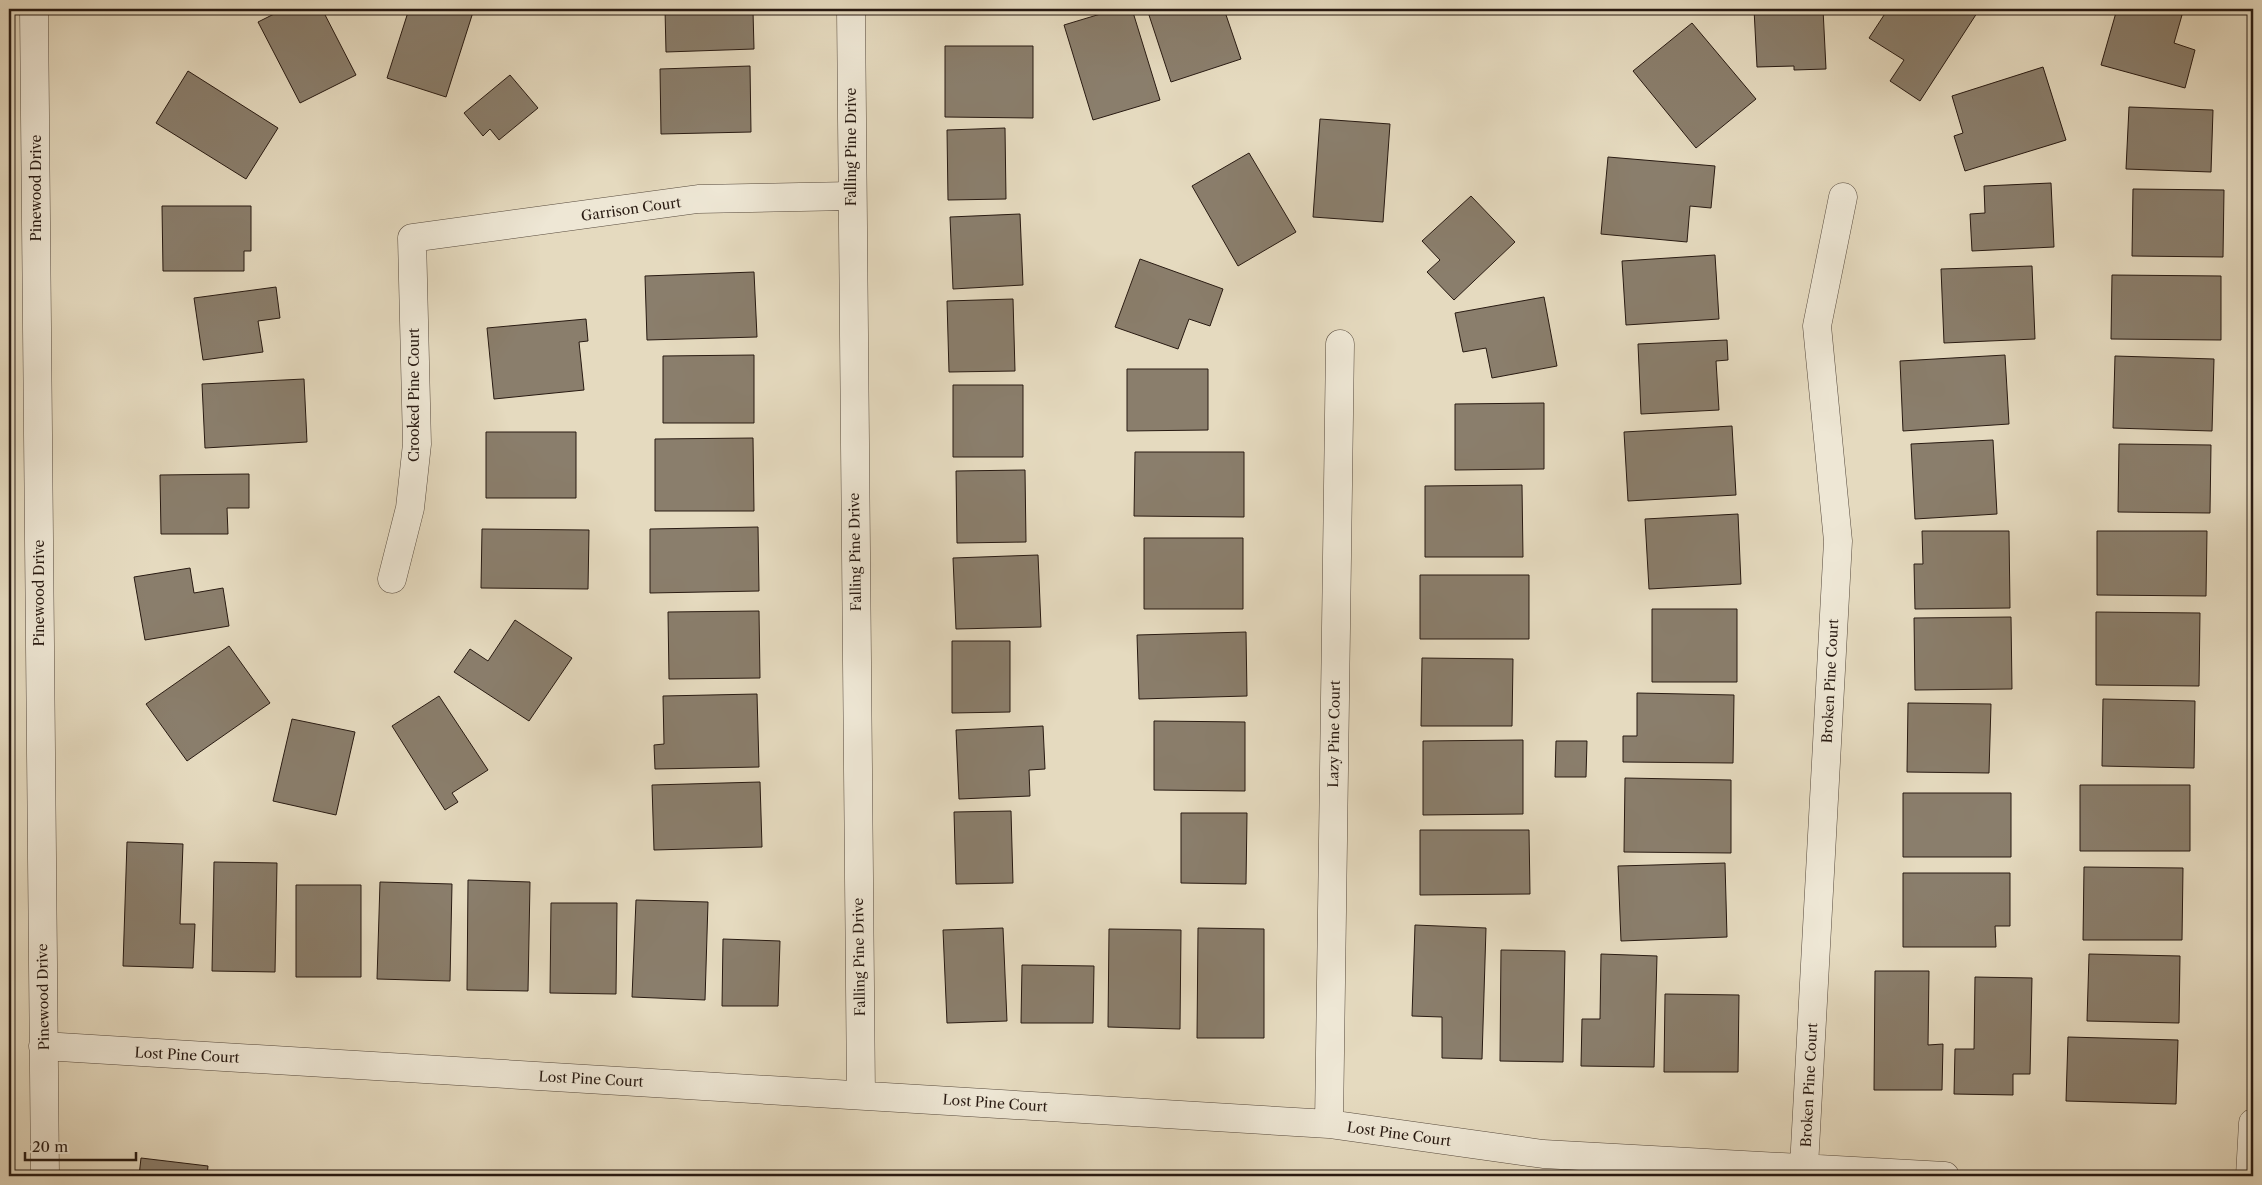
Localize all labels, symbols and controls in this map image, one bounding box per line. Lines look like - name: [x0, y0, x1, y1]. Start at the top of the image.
- street label: Falling Pine Drive: [842, 88, 860, 206]
- street label: Pinewood Drive: [27, 134, 45, 241]
- street label: Garrison Court: [580, 193, 682, 225]
- street label: Crooked Pine Court: [405, 328, 423, 462]
- street label: Falling Pine Drive: [845, 492, 865, 611]
- street label: Pinewood Drive: [30, 539, 48, 646]
- street label: Broken Pine Court: [1818, 618, 1842, 744]
- street label: Lazy Pine Court: [1324, 680, 1344, 788]
- street label: Falling Pine Drive: [849, 897, 869, 1016]
- street label: Pinewood Drive: [33, 943, 53, 1051]
- street label: Broken Pine Court: [1797, 1022, 1821, 1148]
- street label: Lost Pine Court: [134, 1043, 240, 1067]
- street label: Lost Pine Court: [538, 1067, 644, 1091]
- street label: Lost Pine Court: [942, 1090, 1048, 1116]
- street label: Lost Pine Court: [1346, 1118, 1452, 1150]
- scale bar: [25, 1130, 136, 1162]
- text: 20 m: [32, 1137, 68, 1156]

